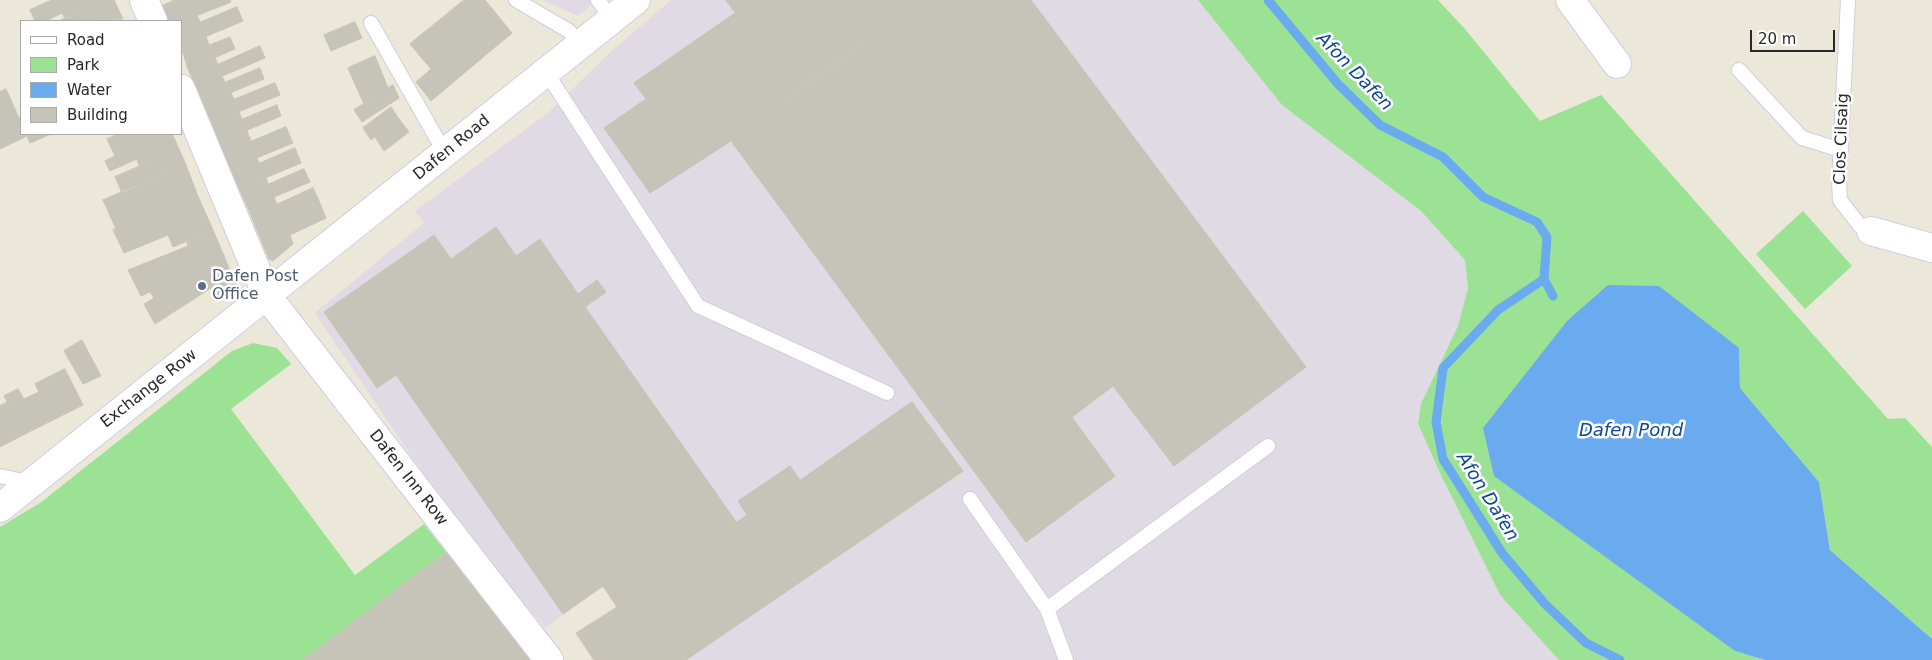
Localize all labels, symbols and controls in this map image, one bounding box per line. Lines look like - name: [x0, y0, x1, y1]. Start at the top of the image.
- legend: [20, 20, 182, 135]
- scale bar: [1752, 20, 1837, 52]
- water label: Afon Dafen: [1311, 28, 1397, 116]
- text: 20 m: [1758, 30, 1796, 48]
- text: Road: [67, 31, 105, 49]
- text: Park: [67, 56, 99, 74]
- text: Water: [67, 81, 111, 99]
- street label: Clos Cilsaig: [1831, 93, 1853, 185]
- text: Building: [67, 106, 128, 124]
- street label: Dafen Road: [410, 111, 494, 185]
- place label: Dafen Post Office: [212, 267, 298, 305]
- marker: Dafen Post Office: [196, 280, 208, 292]
- street label: Exchange Row: [97, 346, 201, 432]
- water label: Dafen Pond: [1579, 420, 1683, 442]
- street label: Dafen Inn Row: [365, 426, 451, 530]
- water label: Afon Dafen: [1451, 449, 1523, 545]

